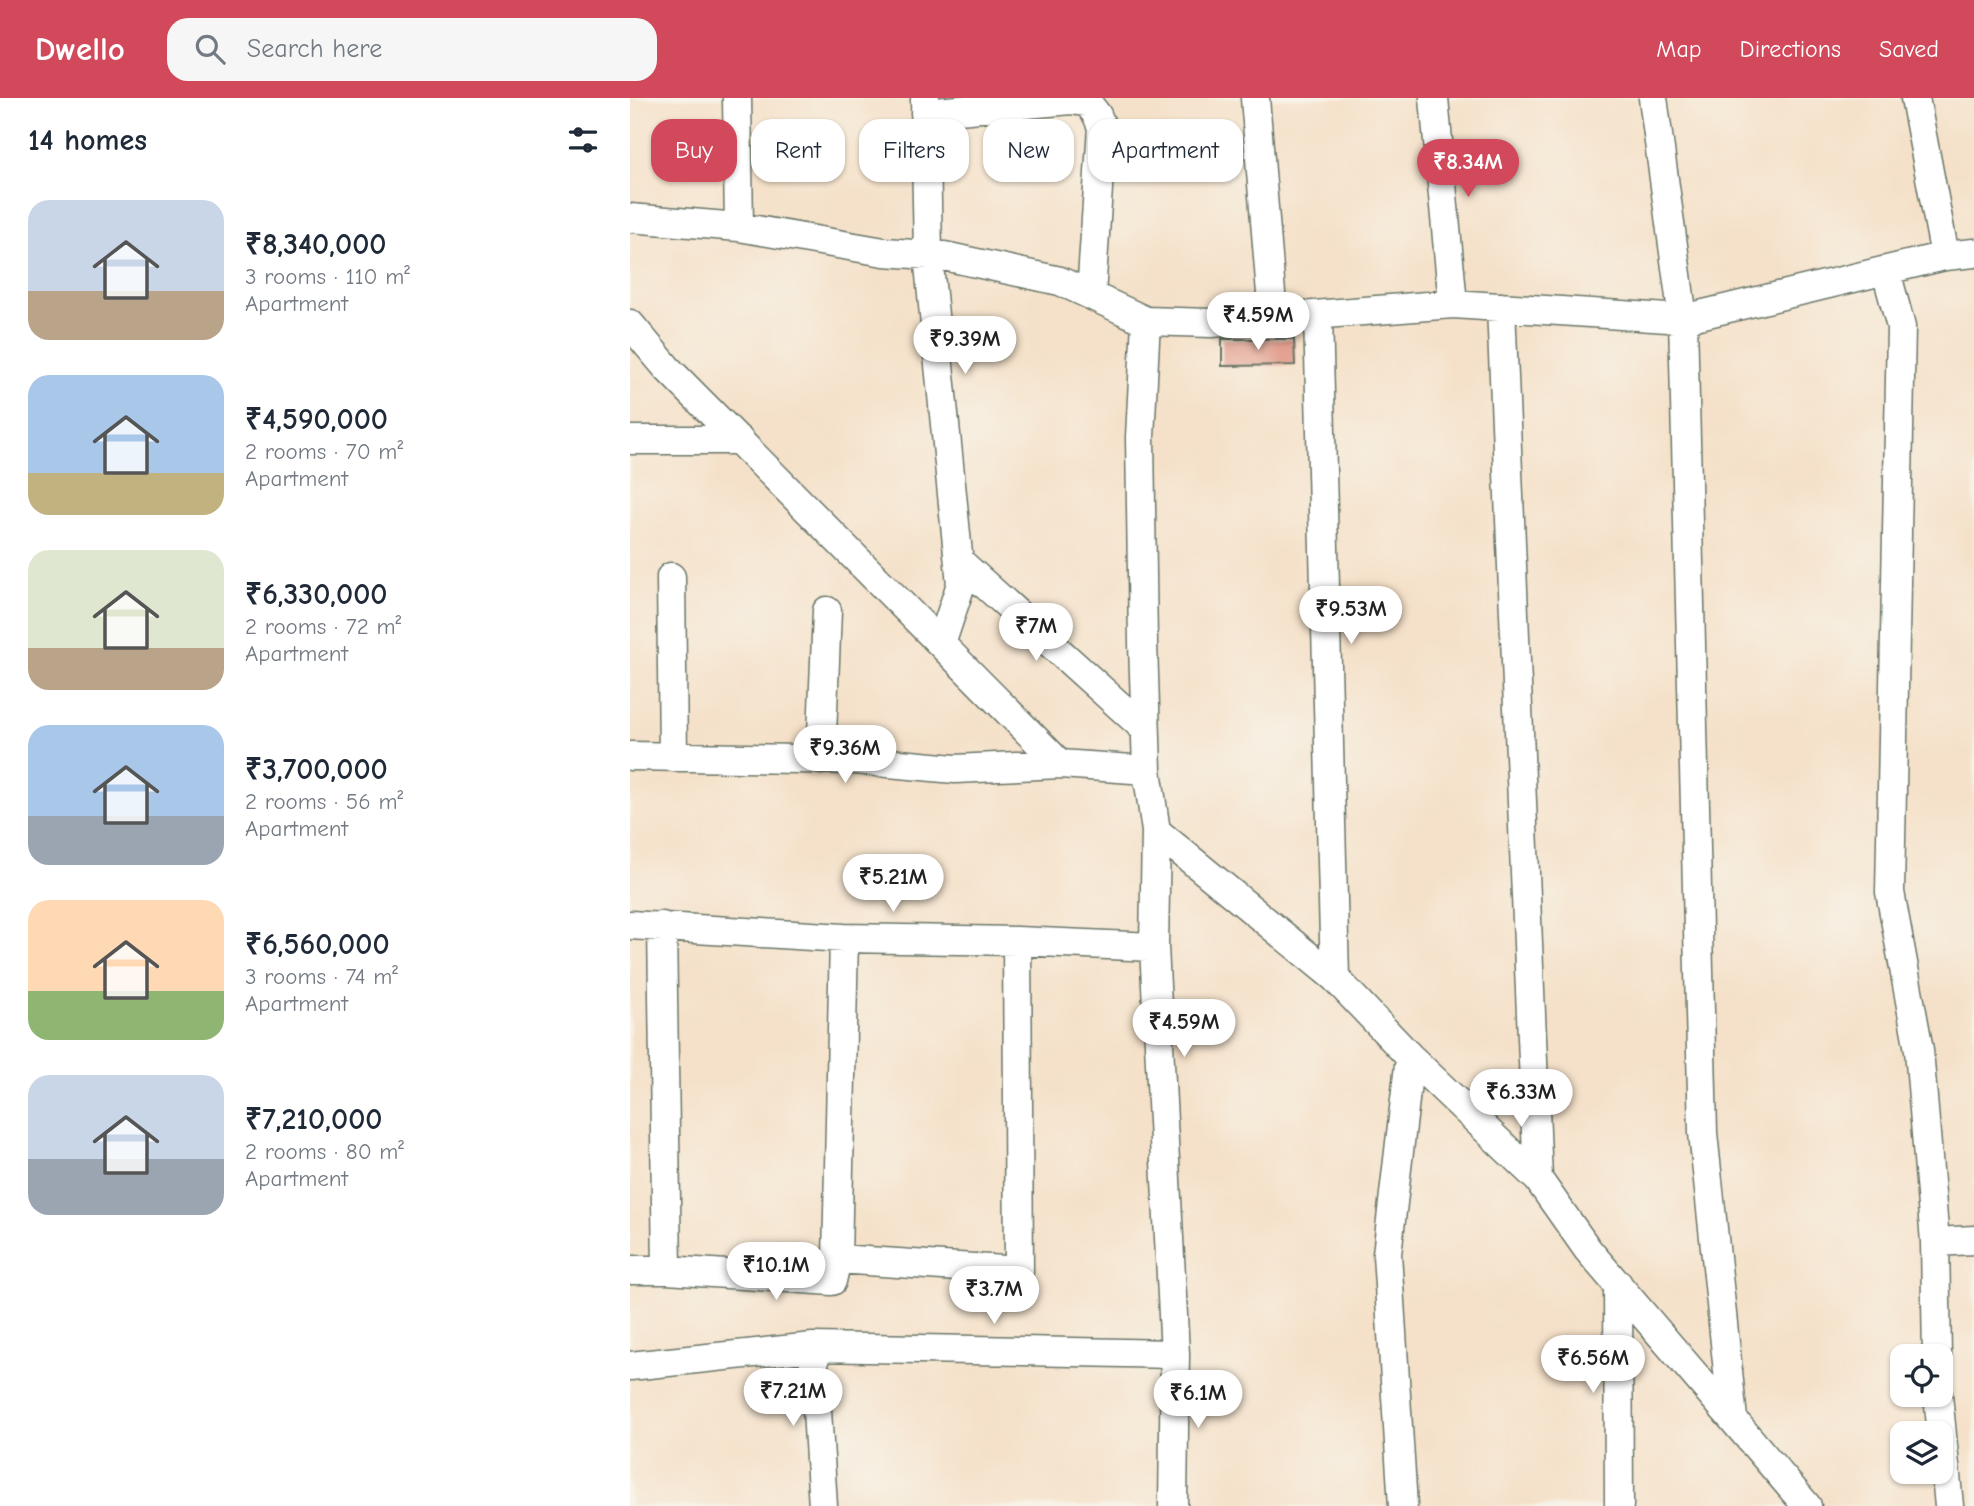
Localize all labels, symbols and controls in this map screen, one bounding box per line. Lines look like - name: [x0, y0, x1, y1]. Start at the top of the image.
- search box: [167, 18, 657, 81]
- text: Dwello: [35, 30, 125, 68]
- icon: search: [191, 30, 229, 68]
- text: Search here: [247, 34, 382, 64]
- text: Map: [1656, 35, 1702, 63]
- text: Directions: [1740, 35, 1841, 63]
- text: Saved: [1879, 35, 1939, 63]
- chip: Buy: [651, 119, 737, 182]
- chip: Rent: [751, 119, 845, 182]
- chip: Filters: [859, 119, 969, 182]
- chip: New: [983, 119, 1074, 182]
- chip: Apartment: [1088, 119, 1243, 182]
- icon: filters: [564, 121, 602, 159]
- text: 14 homes: [28, 123, 147, 158]
- pin: ₹8.34M: [1411, 140, 1525, 199]
- text: ₹8.34M: [1433, 148, 1503, 175]
- text: ₹8,340,000: [245, 227, 386, 262]
- icon: home: [84, 228, 168, 312]
- text: 3 rooms · 110 m²: [245, 263, 410, 290]
- text: Apartment: [245, 290, 348, 317]
- pin: ₹4.59M: [1201, 292, 1315, 352]
- text: ₹4.59M: [1223, 301, 1293, 328]
- pin: ₹9.39M: [908, 316, 1022, 376]
- text: ₹9.39M: [929, 325, 1001, 352]
- text: ₹4,590,000: [245, 402, 388, 437]
- icon: home: [84, 403, 168, 487]
- text: 2 rooms · 70 m²: [245, 438, 403, 465]
- text: Apartment: [245, 465, 348, 492]
- text: ₹6,330,000: [245, 577, 388, 612]
- icon: home: [84, 578, 168, 662]
- pin: ₹9.53M: [1294, 587, 1408, 646]
- text: ₹9.53M: [1315, 595, 1387, 622]
- pin: ₹7M: [1002, 603, 1070, 663]
- text: ₹7M: [1015, 612, 1057, 639]
- text: 2 rooms · 72 m²: [245, 613, 401, 640]
- text: Apartment: [245, 640, 348, 667]
- pin: ₹9.36M: [788, 726, 902, 785]
- text: ₹9.36M: [809, 734, 881, 761]
- text: ₹3,700,000: [245, 752, 388, 787]
- icon: home: [84, 753, 168, 837]
- text: 2 rooms · 56 m²: [245, 788, 403, 815]
- text: Apartment: [245, 815, 348, 842]
- pin: ₹5.21M: [836, 854, 950, 914]
- text: ₹5.21M: [859, 863, 927, 890]
- text: ₹6,560,000: [245, 927, 390, 962]
- icon: home: [84, 928, 168, 1012]
- text: 3 rooms · 74 m²: [245, 963, 398, 990]
- text: Apartment: [245, 990, 348, 1017]
- pin: ₹4.59M: [1127, 1000, 1241, 1059]
- text: ₹4.59M: [1149, 1008, 1219, 1035]
- pin: ₹6.33M: [1464, 1070, 1578, 1129]
- text: ₹6.33M: [1486, 1078, 1556, 1105]
- text: ₹7,210,000: [245, 1102, 383, 1137]
- icon: home: [84, 1103, 168, 1187]
- text: 2 rooms · 80 m²: [245, 1138, 404, 1165]
- text: Apartment: [245, 1165, 348, 1192]
- pin: ₹10.1M: [719, 1242, 833, 1302]
- text: ₹10.1M: [742, 1251, 810, 1278]
- pin: ₹3.7M: [945, 1266, 1043, 1326]
- text: ₹3.7M: [965, 1275, 1023, 1302]
- pin: ₹6.56M: [1536, 1336, 1650, 1395]
- text: ₹6.56M: [1557, 1344, 1629, 1371]
- map controls: [1890, 1344, 1953, 1484]
- button: locate: [1890, 1344, 1953, 1407]
- pin: ₹7.21M: [736, 1368, 850, 1428]
- pin: ₹6.1M: [1149, 1370, 1247, 1430]
- text: ₹7.21M: [760, 1377, 826, 1404]
- text: ₹6.1M: [1170, 1379, 1226, 1406]
- button: layers: [1890, 1421, 1953, 1484]

